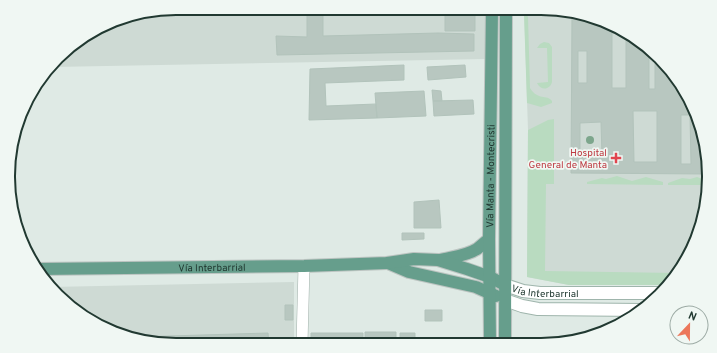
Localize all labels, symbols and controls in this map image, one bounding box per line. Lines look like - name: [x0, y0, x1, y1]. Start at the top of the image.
- street label: Vía Manta - Montecristi: [484, 124, 498, 228]
- place label: Hospital General de Manta: [529, 147, 607, 172]
- marker: Hospital General de Manta: [610, 152, 622, 164]
- street label: Vía Interbarrial: [178, 262, 246, 275]
- street label: Vía Interbarrial: [509, 283, 579, 301]
- north arrow: [669, 305, 709, 345]
- text: N: [686, 309, 699, 325]

